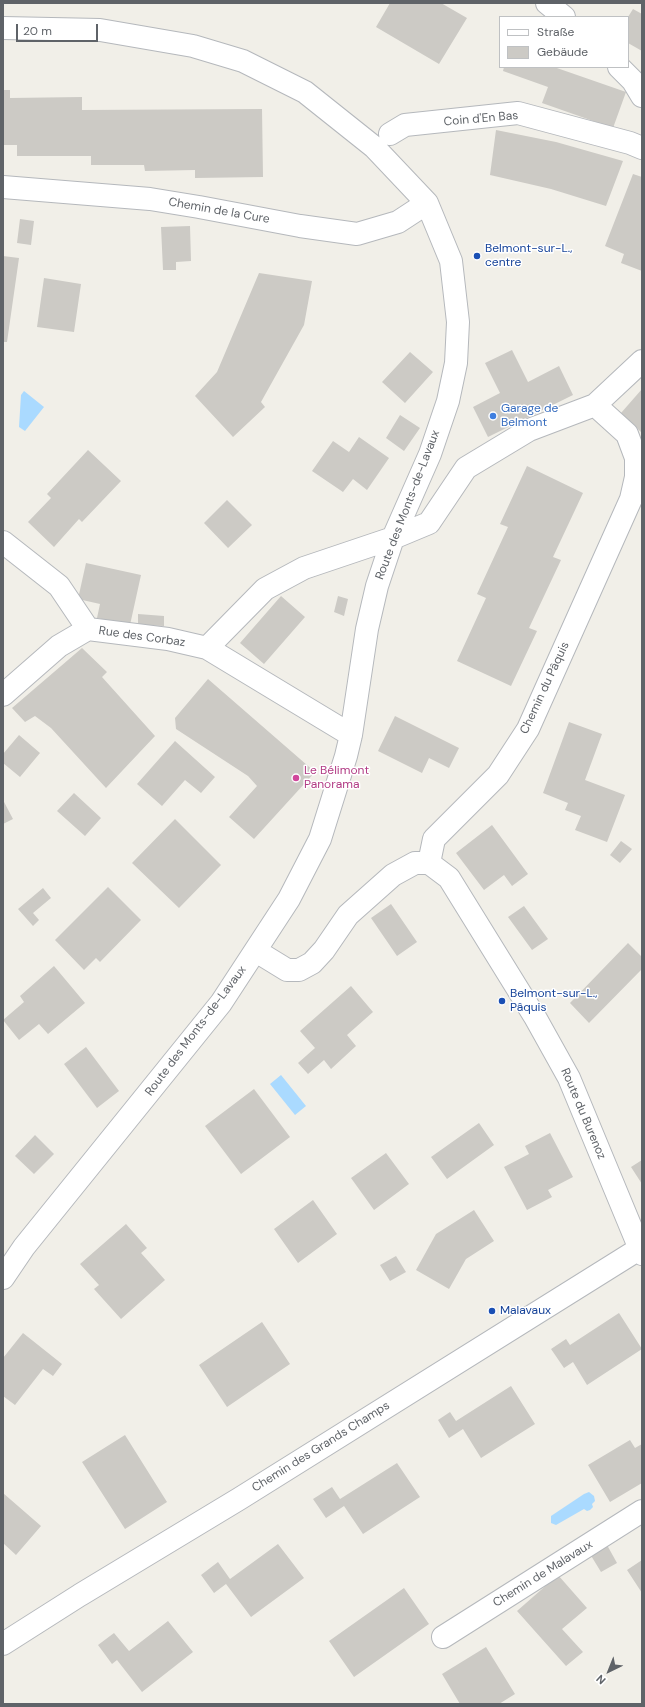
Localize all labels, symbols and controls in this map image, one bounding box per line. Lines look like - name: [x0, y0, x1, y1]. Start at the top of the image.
- scale bar: [18, 16, 100, 42]
- legend: [499, 16, 629, 68]
- text: 20 m: [23, 23, 52, 39]
- text: Straße: [537, 24, 574, 40]
- text: Gebäude: [537, 44, 588, 60]
- street label: Coin d'En Bas: [443, 109, 519, 129]
- street label: Chemin de la Cure: [167, 195, 271, 227]
- place label: Belmont-sur-L., centre: [485, 242, 572, 270]
- marker: Belmont-sur-L., centre: [472, 251, 482, 261]
- place label: Garage de Belmont: [501, 402, 558, 430]
- marker: Garage de Belmont: [488, 411, 498, 421]
- street label: Route des Monts-de-Lavaux: [373, 428, 443, 582]
- street label: Rue des Corbaz: [98, 624, 186, 650]
- street label: Chemin du Pâquis: [517, 640, 573, 736]
- place label: Le Bélimont Panorama: [304, 764, 369, 792]
- marker: Le Bélimont Panorama: [291, 773, 301, 783]
- street label: Route des Monts-de-Lavaux: [142, 963, 250, 1099]
- place label: Belmont-sur-L., Pâquis: [510, 987, 597, 1015]
- marker: Belmont-sur-L., Pâquis: [497, 996, 507, 1006]
- street label: Route du Burenoz: [557, 1066, 609, 1162]
- place label: Malavaux: [500, 1304, 551, 1318]
- marker: Malavaux: [487, 1306, 497, 1316]
- street label: Chemin des Grands Champs: [250, 1399, 392, 1495]
- street label: Chemin de Malavaux: [491, 1538, 595, 1610]
- north arrow: [589, 1651, 629, 1691]
- text: N: [593, 1672, 609, 1688]

